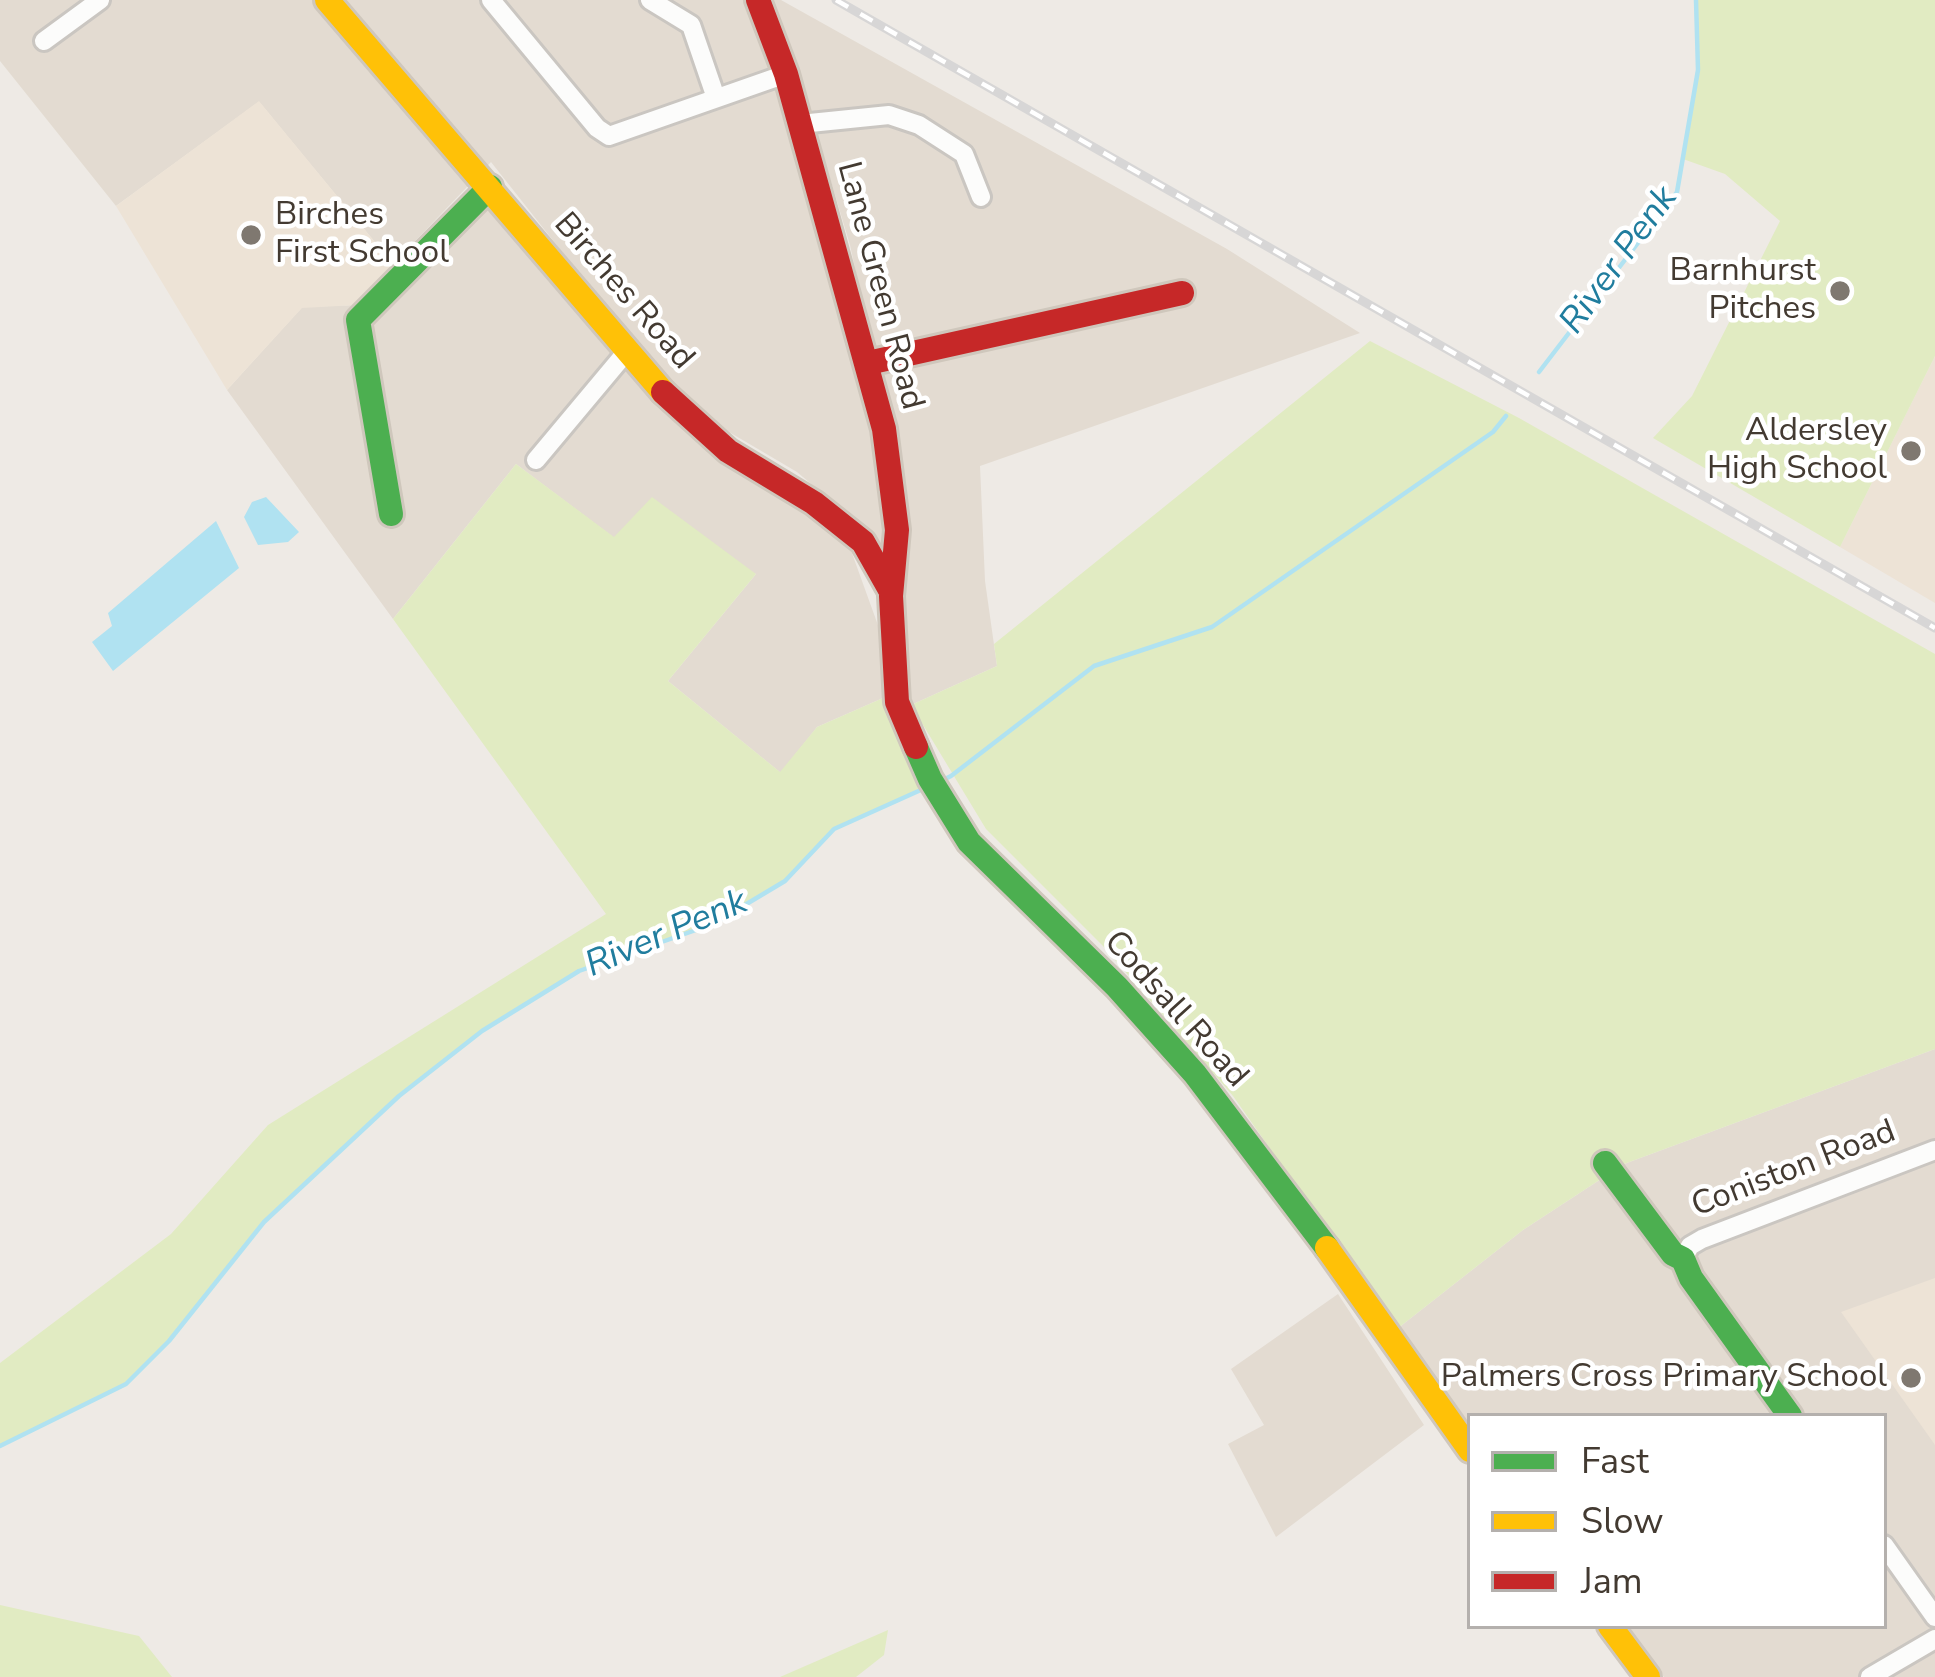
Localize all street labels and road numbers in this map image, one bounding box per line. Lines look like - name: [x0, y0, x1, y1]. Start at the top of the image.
- street label: Lane Green Road: [827, 158, 931, 414]
- street label: Birches Road: [544, 206, 702, 378]
- street label: Codsall Road: [1094, 924, 1256, 1096]
- street label: Coniston Road: [1686, 1113, 1902, 1227]

